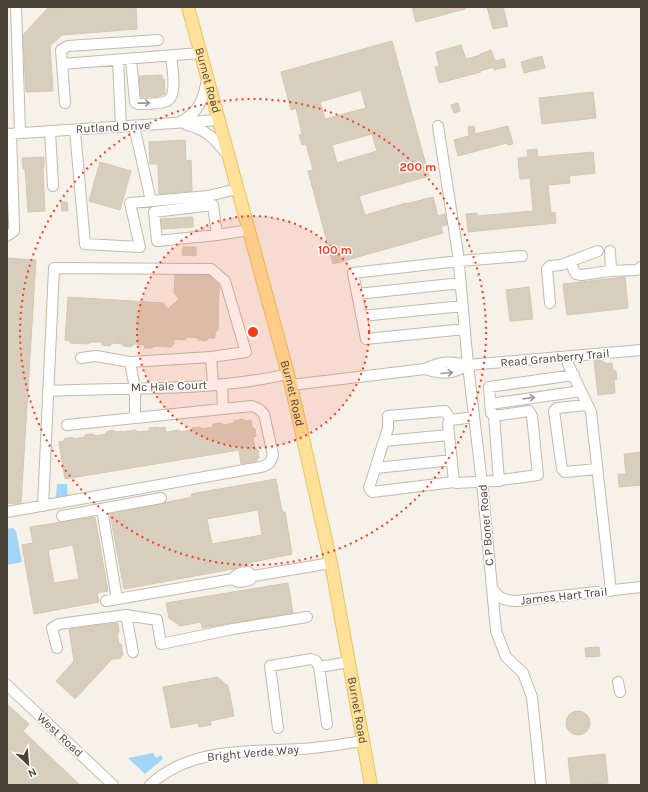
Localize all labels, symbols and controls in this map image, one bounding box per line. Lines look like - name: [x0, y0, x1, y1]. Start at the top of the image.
- street label: Burnet Road: [192, 46, 224, 115]
- one-way arrow: [137, 100, 150, 107]
- street label: Rutland Drive: [76, 118, 150, 136]
- text: 200 m: [400, 160, 436, 174]
- text: 100 m: [318, 243, 352, 257]
- centre of rings: [246, 325, 260, 339]
- street label: Read Granberry Trail: [500, 346, 610, 370]
- street label: Burnet Road: [278, 359, 307, 428]
- one-way arrow: [440, 369, 453, 376]
- street label: Mc Hale Court: [131, 378, 208, 394]
- one-way arrow: [522, 394, 535, 402]
- street label: C P Boner Road: [475, 484, 497, 566]
- street label: James Hart Trail: [520, 584, 608, 608]
- street label: Burnet Road: [345, 676, 370, 745]
- street label: West Road: [34, 710, 86, 760]
- street label: Bright Verde Way: [206, 742, 300, 764]
- north arrow: [8, 744, 48, 784]
- text: N: [26, 765, 39, 780]

